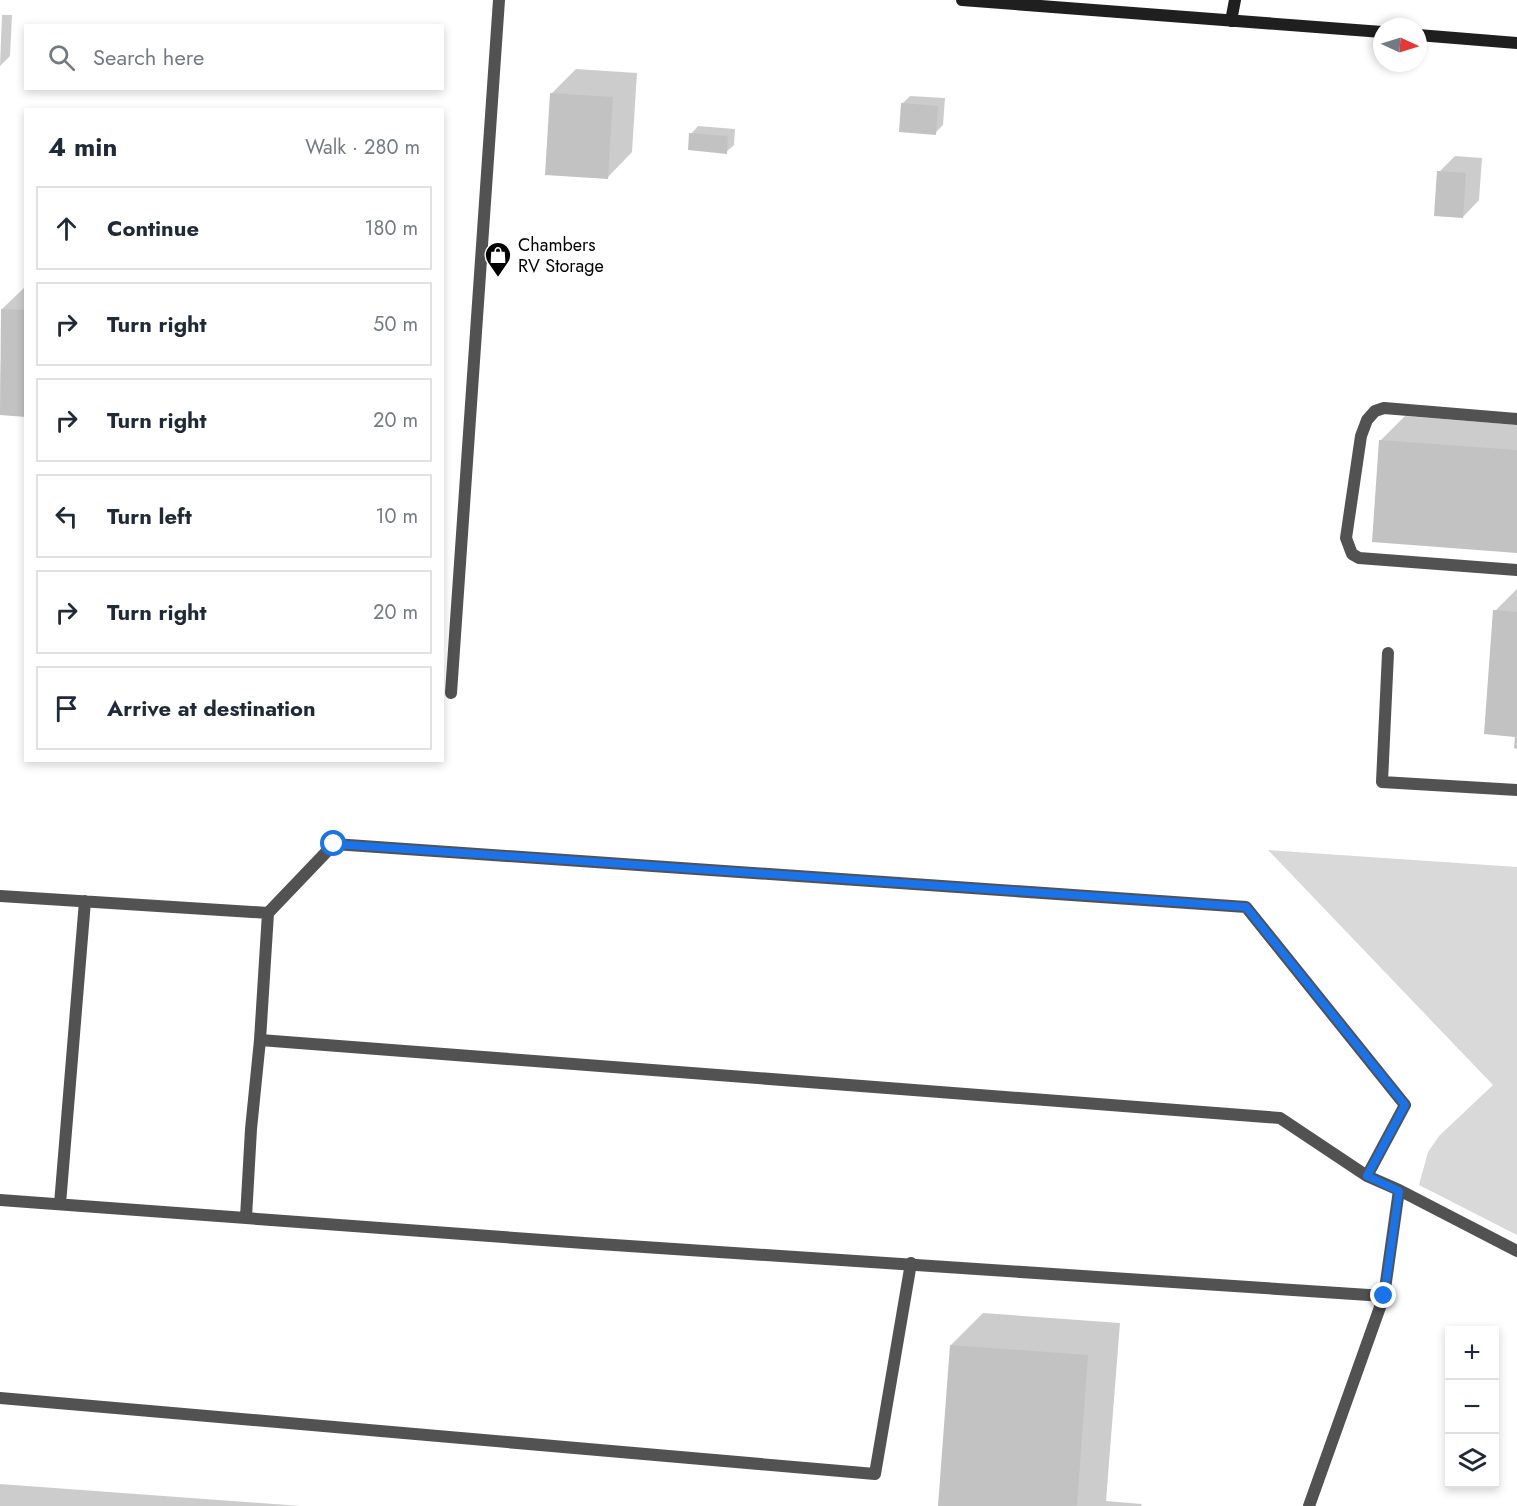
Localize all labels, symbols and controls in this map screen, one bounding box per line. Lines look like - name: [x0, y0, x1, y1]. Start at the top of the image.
- north arrow: [1373, 18, 1427, 72]
- search box: [24, 24, 444, 90]
- icon: search: [45, 41, 78, 74]
- text: Search here: [93, 41, 204, 73]
- text: 4 min: [48, 128, 117, 166]
- text: Walk · 280 m: [305, 133, 420, 162]
- icon: ahead: [50, 212, 83, 245]
- text: Continue: [107, 212, 199, 244]
- text: 180 m: [364, 214, 418, 243]
- place label: Chambers RV Storage: [518, 232, 604, 279]
- shop icon: Chambers RV Storage: [483, 240, 513, 278]
- icon: right: [50, 308, 83, 341]
- text: Turn right: [107, 308, 207, 340]
- text: 50 m: [373, 310, 418, 339]
- icon: right: [50, 404, 83, 437]
- text: Turn right: [107, 404, 207, 436]
- text: 20 m: [373, 406, 418, 435]
- icon: left: [50, 500, 83, 533]
- text: Turn left: [107, 500, 192, 532]
- text: 10 m: [375, 502, 418, 531]
- icon: right: [50, 596, 83, 629]
- text: Turn right: [107, 596, 207, 628]
- text: 20 m: [373, 598, 418, 627]
- icon: arrive: [50, 692, 83, 725]
- text: Arrive at destination: [107, 692, 316, 724]
- route start: [320, 830, 346, 856]
- route end: [1370, 1282, 1396, 1308]
- map controls: [1445, 1326, 1499, 1488]
- button: +: [1445, 1326, 1499, 1380]
- button: −: [1445, 1380, 1499, 1434]
- button: layers: [1445, 1434, 1499, 1488]

